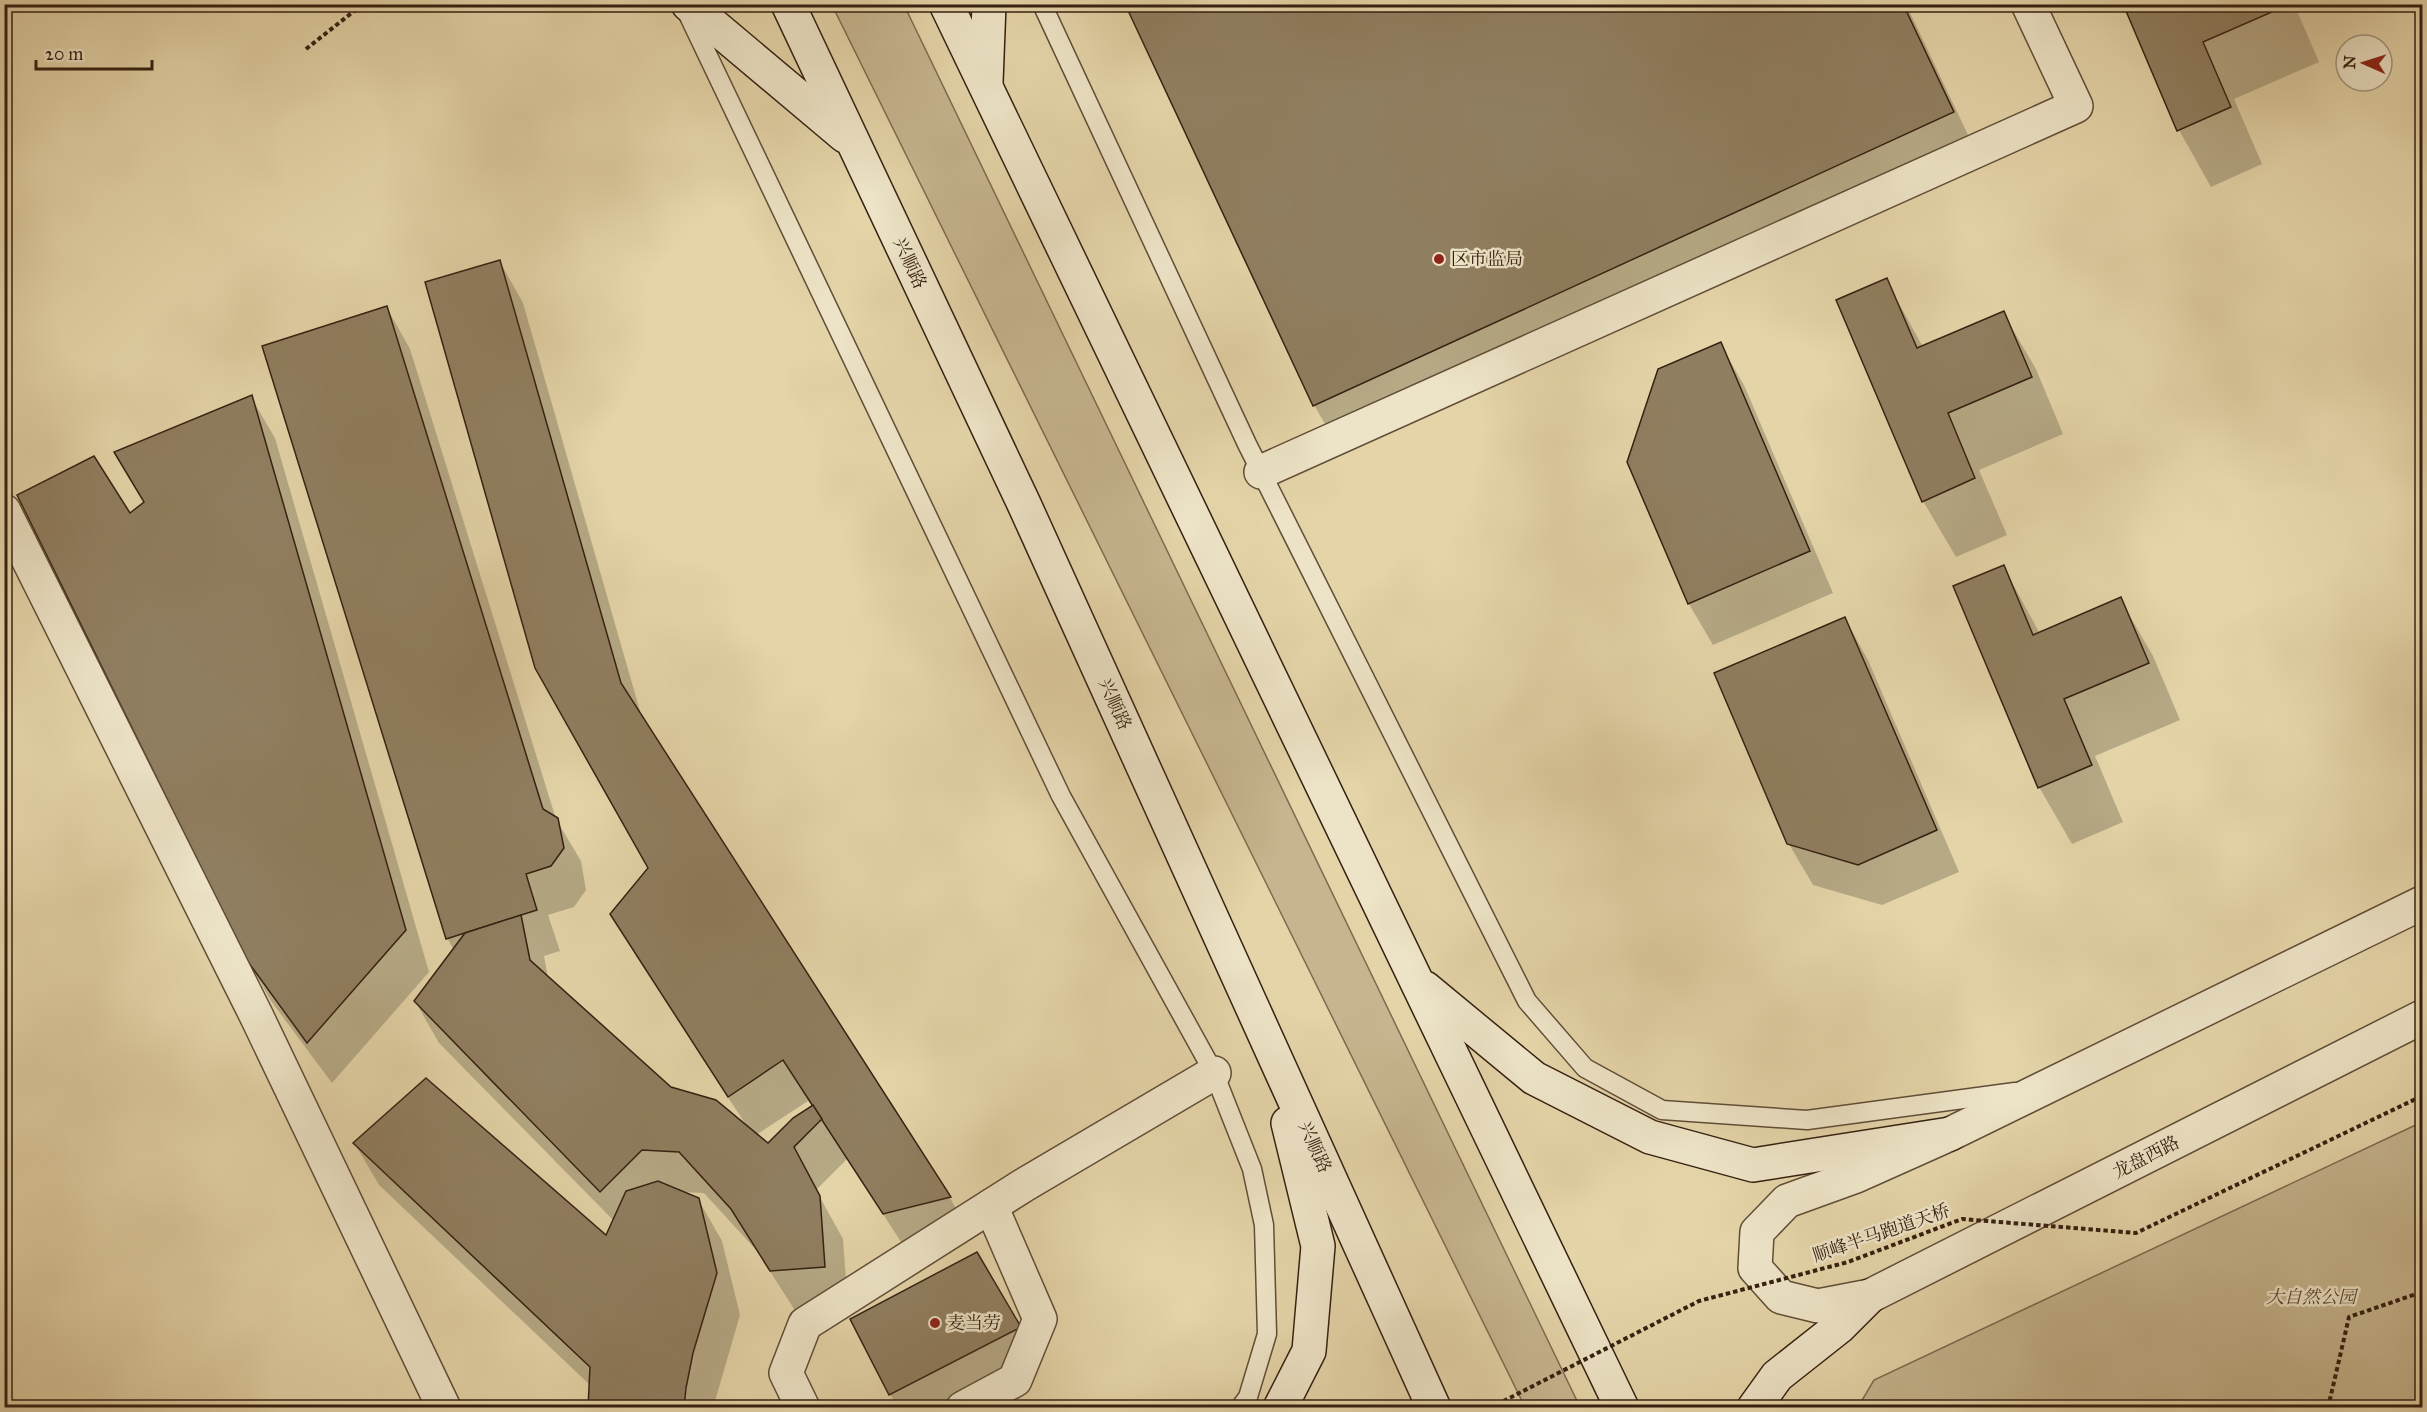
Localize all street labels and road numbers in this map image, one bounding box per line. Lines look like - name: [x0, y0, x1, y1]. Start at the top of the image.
- street label: 兴顺路: [889, 234, 931, 292]
- street label: 兴顺路: [1094, 675, 1136, 733]
- street label: 兴顺路: [1294, 1118, 1336, 1176]
- street label: 龙盘西路: [2109, 1131, 2183, 1183]
- street label: 顺峰半马跑道天桥: [1809, 1199, 1953, 1267]

